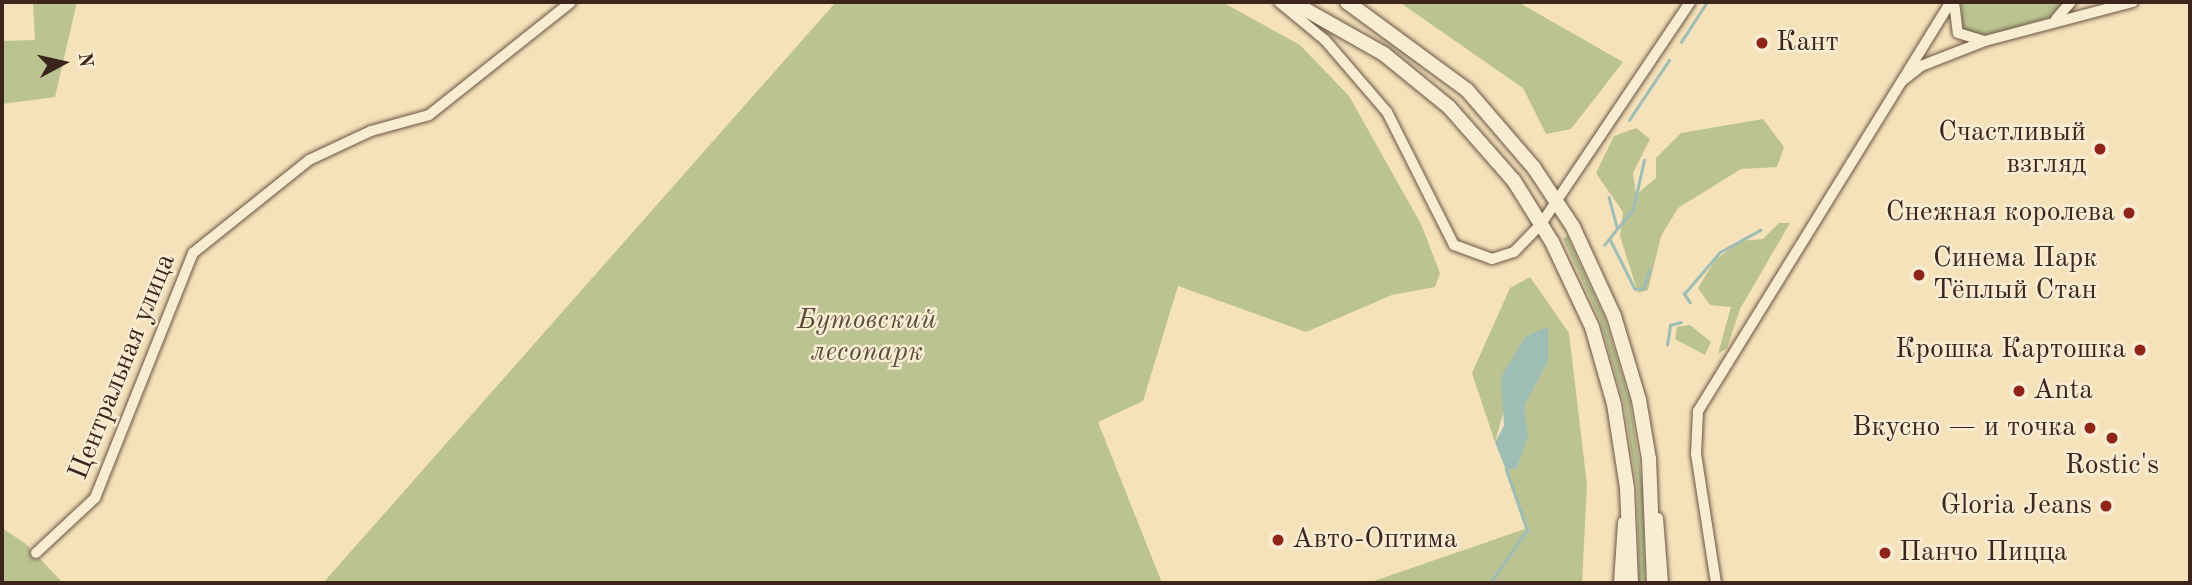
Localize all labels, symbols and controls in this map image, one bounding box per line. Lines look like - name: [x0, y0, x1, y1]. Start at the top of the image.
- place label: Кант: [1776, 26, 1839, 60]
- north arrow: [28, 28, 98, 98]
- marker: Кант: [1754, 35, 1770, 51]
- text: N: [74, 51, 95, 69]
- place label: Счастливый взгляд: [1938, 116, 2086, 182]
- marker: Счастливый взгляд: [2092, 141, 2108, 157]
- place label: Снежная королева: [1886, 196, 2115, 230]
- marker: Снежная королева: [2121, 205, 2137, 221]
- place label: Синема Парк Тёплый Стан: [1933, 242, 2097, 308]
- street label: Центральная улица: [62, 249, 184, 485]
- marker: Синема Парк Тёплый Стан: [1911, 267, 1927, 283]
- park label: Бутовский лесопарк: [797, 304, 937, 370]
- place label: Крошка Картошка: [1895, 333, 2126, 367]
- marker: Крошка Картошка: [2132, 342, 2148, 358]
- place label: Anta: [2033, 374, 2093, 408]
- marker: Anta: [2011, 383, 2027, 399]
- place label: Вкусно — и точка: [1852, 411, 2076, 445]
- marker: Вкусно — и точка: [2082, 420, 2098, 436]
- marker: Rostic's: [2104, 430, 2120, 446]
- place label: Rostic's: [2065, 449, 2159, 483]
- place label: Gloria Jeans: [1941, 489, 2092, 523]
- marker: Gloria Jeans: [2098, 498, 2114, 514]
- place label: Авто-Оптима: [1292, 523, 1457, 557]
- marker: Авто-Оптима: [1270, 532, 1286, 548]
- place label: Панчо Пицца: [1899, 536, 2068, 570]
- marker: Панчо Пицца: [1877, 545, 1893, 561]

